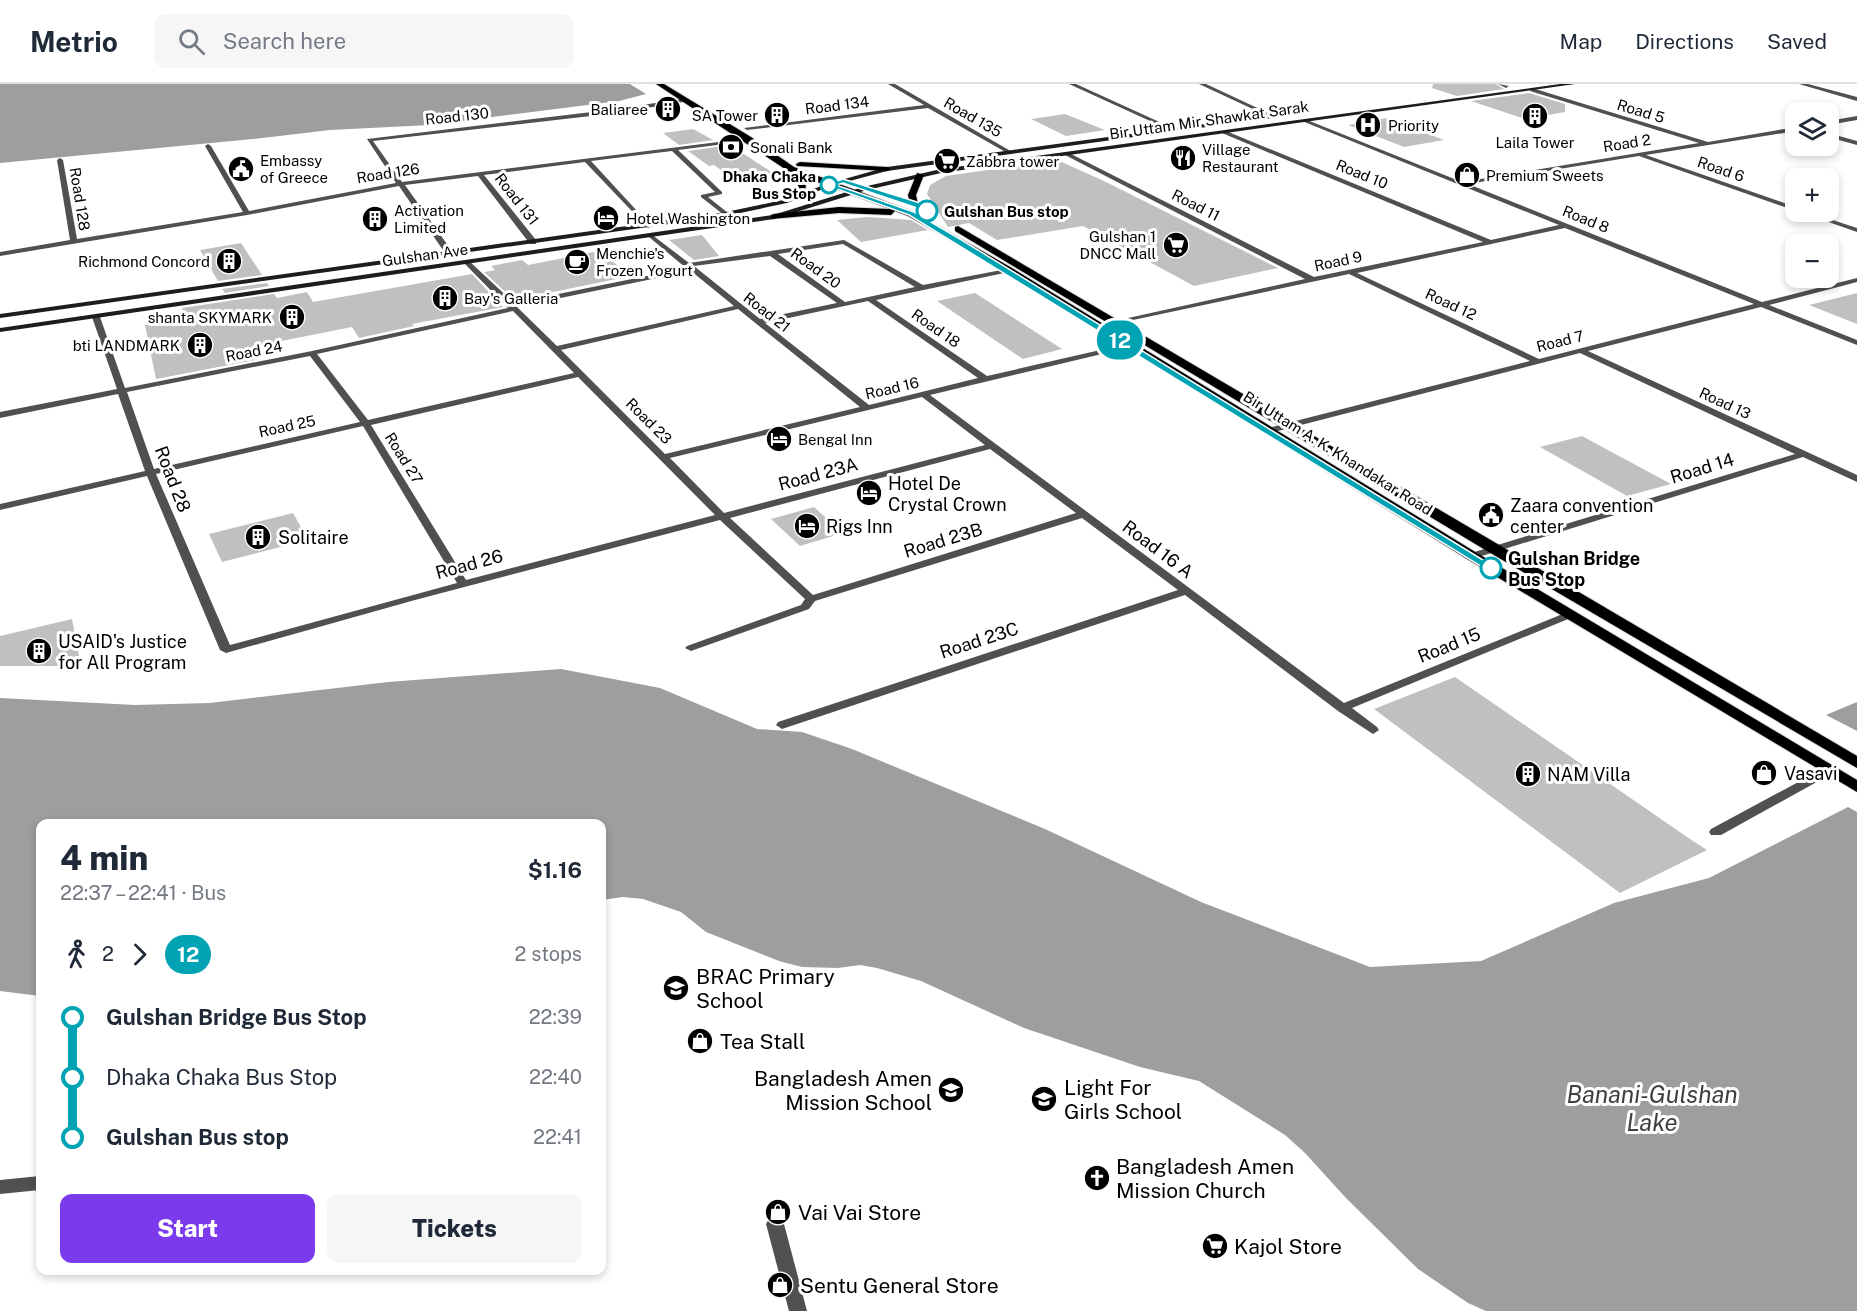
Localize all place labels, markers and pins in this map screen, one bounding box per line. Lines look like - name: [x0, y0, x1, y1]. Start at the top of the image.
- building icon: Baliaree: [653, 94, 683, 124]
- building icon: SA Tower: [762, 100, 792, 130]
- place label: Baliaree: [590, 101, 648, 118]
- building icon: Laila Tower: [1520, 101, 1550, 131]
- place label: SA Tower: [692, 107, 758, 124]
- hospital icon: Priority: [1353, 110, 1383, 140]
- place label: Priority: [1388, 117, 1439, 134]
- bank icon: Sonali Bank: [716, 132, 746, 162]
- place label: Laila Tower: [1495, 134, 1575, 151]
- place label: Sonali Bank: [750, 139, 833, 156]
- place label: Village Restaurant: [1202, 141, 1279, 175]
- restaurant icon: Village Restaurant: [1168, 143, 1198, 173]
- supermarket icon: Zabbra tower: [932, 146, 962, 176]
- place label: Embassy of Greece: [260, 152, 328, 186]
- place label: Zabbra tower: [966, 153, 1059, 170]
- public building icon: Embassy of Greece: [226, 154, 256, 184]
- shop icon: Premium Sweets: [1452, 160, 1482, 190]
- place label: Premium Sweets: [1486, 167, 1604, 184]
- place label: Dhaka Chaka Bus Stop: [723, 168, 816, 202]
- marker: Dhaka Chaka Bus Stop: [820, 176, 838, 194]
- marker: Gulshan Bus stop: [916, 200, 938, 222]
- place label: Activation Limited: [394, 202, 464, 236]
- hotel icon: Hotel Washington: [591, 203, 621, 233]
- place label: Gulshan Bus stop: [944, 203, 1069, 220]
- building icon: Activation Limited: [360, 204, 390, 234]
- place label: Hotel Washington: [626, 210, 750, 227]
- place label: Gulshan 1 DNCC Mall: [1080, 228, 1156, 262]
- supermarket icon: Gulshan 1 DNCC Mall: [1161, 230, 1191, 260]
- place label: Menchie's Frozen Yogurt: [596, 245, 693, 279]
- building icon: Richmond Concord: [214, 246, 244, 276]
- cafe icon: Menchie's Frozen Yogurt: [562, 247, 592, 277]
- place label: Richmond Concord: [78, 253, 210, 270]
- building icon: Bay's Galleria: [430, 283, 460, 313]
- place label: Bay's Galleria: [464, 290, 558, 307]
- building icon: shanta SKYMARK: [277, 302, 307, 332]
- place label: shanta SKYMARK: [148, 309, 272, 326]
- building icon: bti LANDMARK: [185, 330, 215, 360]
- place label: bti LANDMARK: [73, 337, 180, 354]
- hotel icon: Bengal Inn: [764, 424, 794, 454]
- place label: Bengal Inn: [798, 431, 872, 448]
- place label: Hotel De Crystal Crown: [888, 473, 1007, 515]
- hotel icon: Hotel De Crystal Crown: [854, 478, 884, 508]
- place label: Zaara convention center: [1510, 495, 1653, 537]
- public building icon: Zaara convention center: [1476, 500, 1506, 530]
- hotel icon: Rigs Inn: [792, 511, 822, 541]
- place label: Rigs Inn: [826, 516, 893, 537]
- building icon: Solitaire: [243, 522, 273, 552]
- place label: Solitaire: [278, 527, 349, 548]
- place label: Gulshan Bridge Bus Stop: [1508, 548, 1640, 590]
- marker: Gulshan Bridge Bus Stop: [1480, 557, 1502, 579]
- place label: USAID's Justice for All Program: [58, 631, 187, 673]
- building icon: USAID's Justice for All Program: [24, 636, 54, 666]
- shop icon: Vasavi: [1749, 758, 1779, 788]
- building icon: NAM Villa: [1513, 759, 1543, 789]
- place label: Vasavi: [1784, 763, 1838, 784]
- place label: NAM Villa: [1547, 764, 1630, 785]
- place label: BRAC Primary School: [696, 964, 835, 1013]
- school or university icon: BRAC Primary School: [661, 973, 691, 1003]
- shop icon: Tea Stall: [685, 1026, 715, 1056]
- place label: Tea Stall: [720, 1029, 805, 1054]
- place label: Bangladesh Amen Mission School: [754, 1066, 932, 1115]
- school or university icon: Bangladesh Amen Mission School: [936, 1075, 966, 1105]
- place label: Light For Girls School: [1064, 1075, 1182, 1124]
- school or university icon: Light For Girls School: [1029, 1084, 1059, 1114]
- place label: Bangladesh Amen Mission Church: [1116, 1154, 1294, 1203]
- church icon: Bangladesh Amen Mission Church: [1082, 1163, 1112, 1193]
- shop icon: Vai Vai Store: [763, 1197, 793, 1227]
- place label: Vai Vai Store: [798, 1200, 921, 1225]
- supermarket icon: Kajol Store: [1200, 1231, 1230, 1261]
- place label: Kajol Store: [1234, 1234, 1342, 1259]
- shop icon: Sentu General Store: [765, 1270, 795, 1300]
- place label: Sentu General Store: [800, 1273, 999, 1298]

